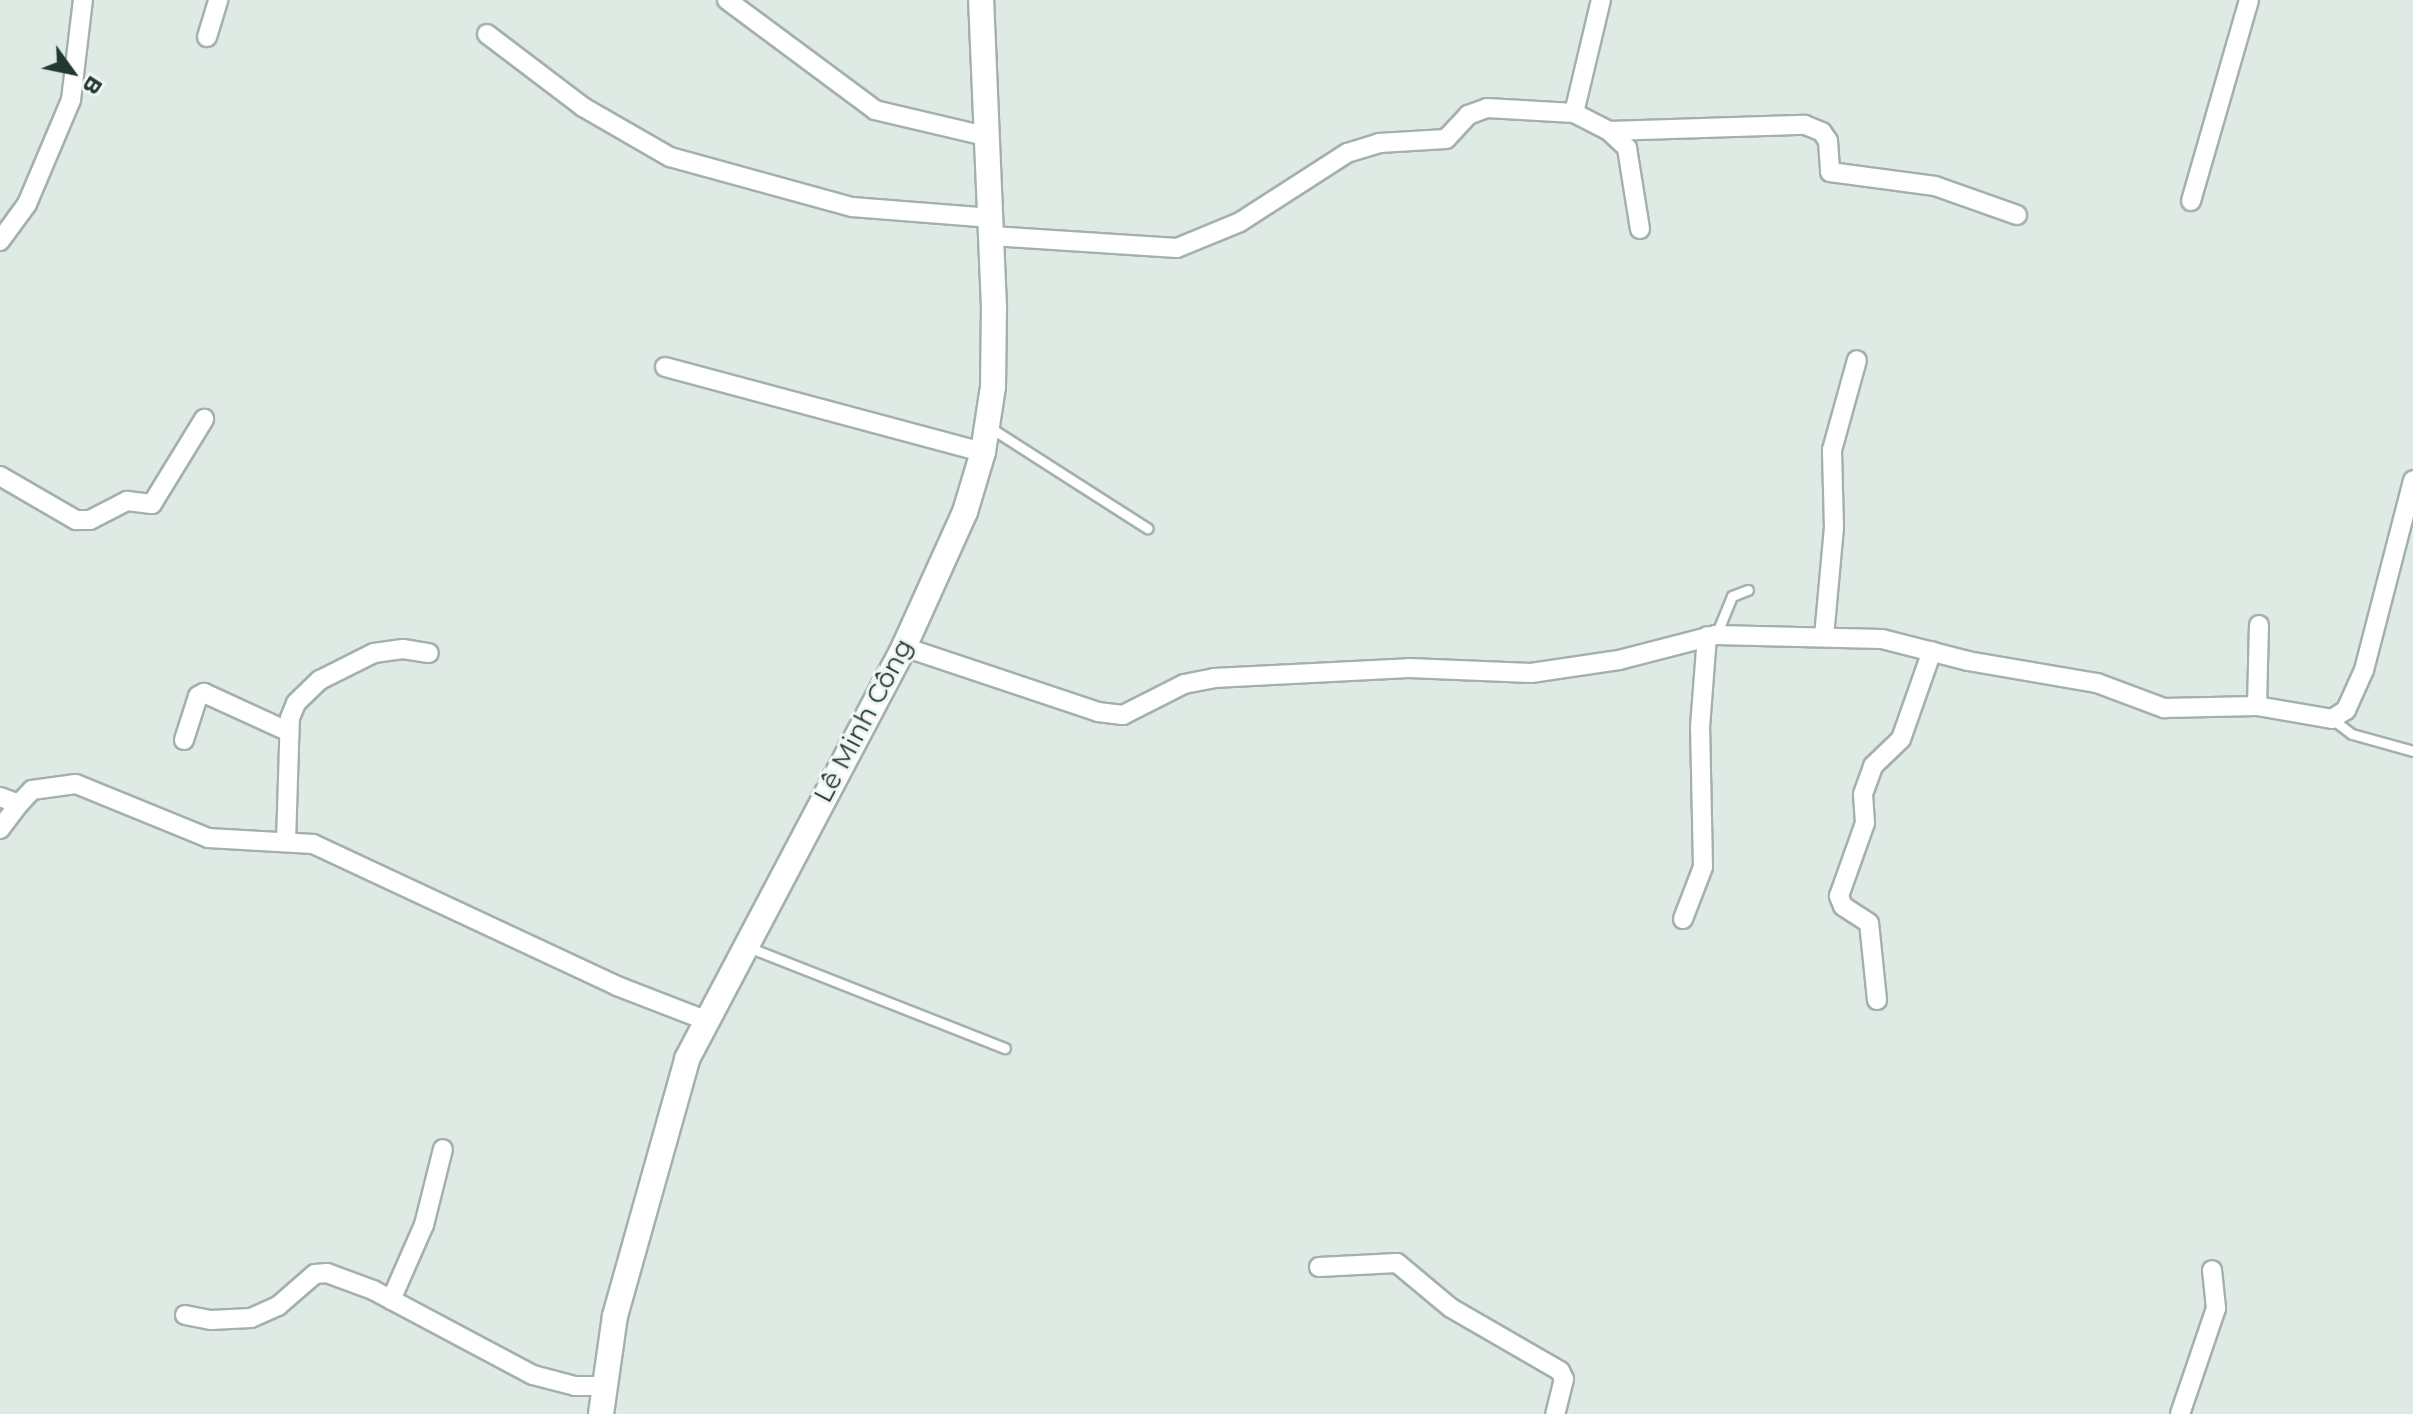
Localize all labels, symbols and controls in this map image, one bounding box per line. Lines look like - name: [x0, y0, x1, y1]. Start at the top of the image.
- north arrow: [32, 32, 112, 112]
- text: B: [77, 71, 108, 100]
- street label: Lê Minh Công: [808, 634, 920, 808]

